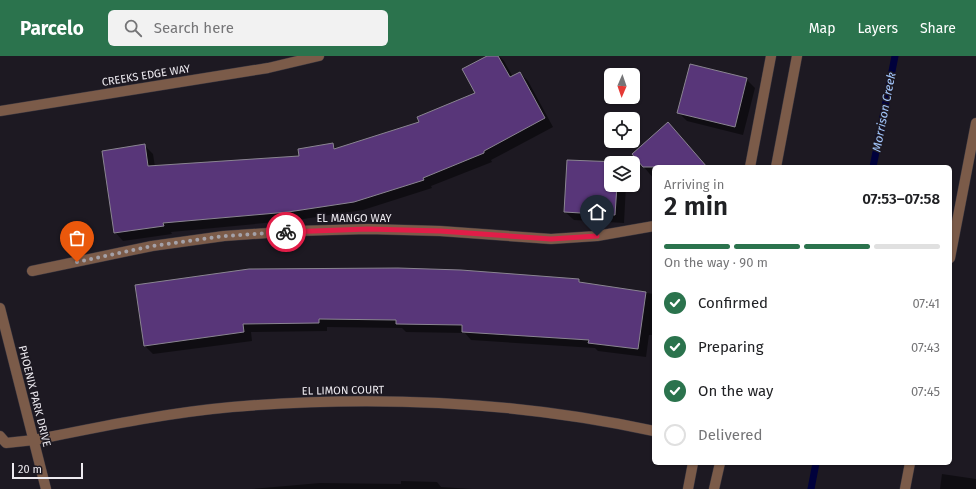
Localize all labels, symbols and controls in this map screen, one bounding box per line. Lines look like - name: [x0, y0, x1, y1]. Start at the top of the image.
- search box: [108, 10, 388, 46]
- text: Parcelo: [20, 17, 84, 40]
- icon: search: [122, 17, 144, 39]
- text: Search here: [154, 19, 234, 37]
- text: Map: [809, 20, 835, 37]
- text: Layers: [857, 20, 898, 37]
- text: Share: [920, 20, 956, 37]
- street label: CREEKS EDGE WAY: [101, 62, 191, 89]
- north arrow: [604, 68, 640, 104]
- map controls: [604, 68, 640, 192]
- water label: Morrison Creek: [869, 71, 899, 153]
- button: locate: [604, 112, 640, 148]
- button: layers: [604, 156, 640, 192]
- text: Arriving in: [664, 177, 724, 192]
- text: 07:53–07:58: [862, 190, 940, 208]
- text: 2 min: [664, 191, 728, 222]
- pin: [580, 195, 614, 236]
- icon: home: [586, 201, 608, 223]
- courier: [266, 212, 306, 252]
- street label: EL MANGO WAY: [316, 212, 392, 225]
- pin: [60, 221, 94, 262]
- icon: bike: [275, 221, 297, 243]
- icon: bag: [66, 227, 88, 249]
- text: On the way · 90 m: [664, 255, 768, 270]
- icon: check: [664, 292, 686, 314]
- text: Confirmed: [698, 294, 768, 312]
- text: 07:41: [912, 296, 940, 311]
- icon: check: [664, 336, 686, 358]
- text: Preparing: [698, 338, 763, 356]
- text: 07:43: [911, 340, 940, 355]
- street label: PHOENIX PARK DRIVE: [16, 344, 53, 448]
- icon: check: [664, 380, 686, 402]
- text: On the way: [698, 382, 773, 400]
- street label: EL LIMON COURT: [302, 383, 385, 398]
- text: 07:45: [911, 384, 940, 399]
- text: Delivered: [698, 426, 762, 444]
- scale bar: [12, 461, 83, 480]
- text: 20 m: [18, 463, 42, 476]

